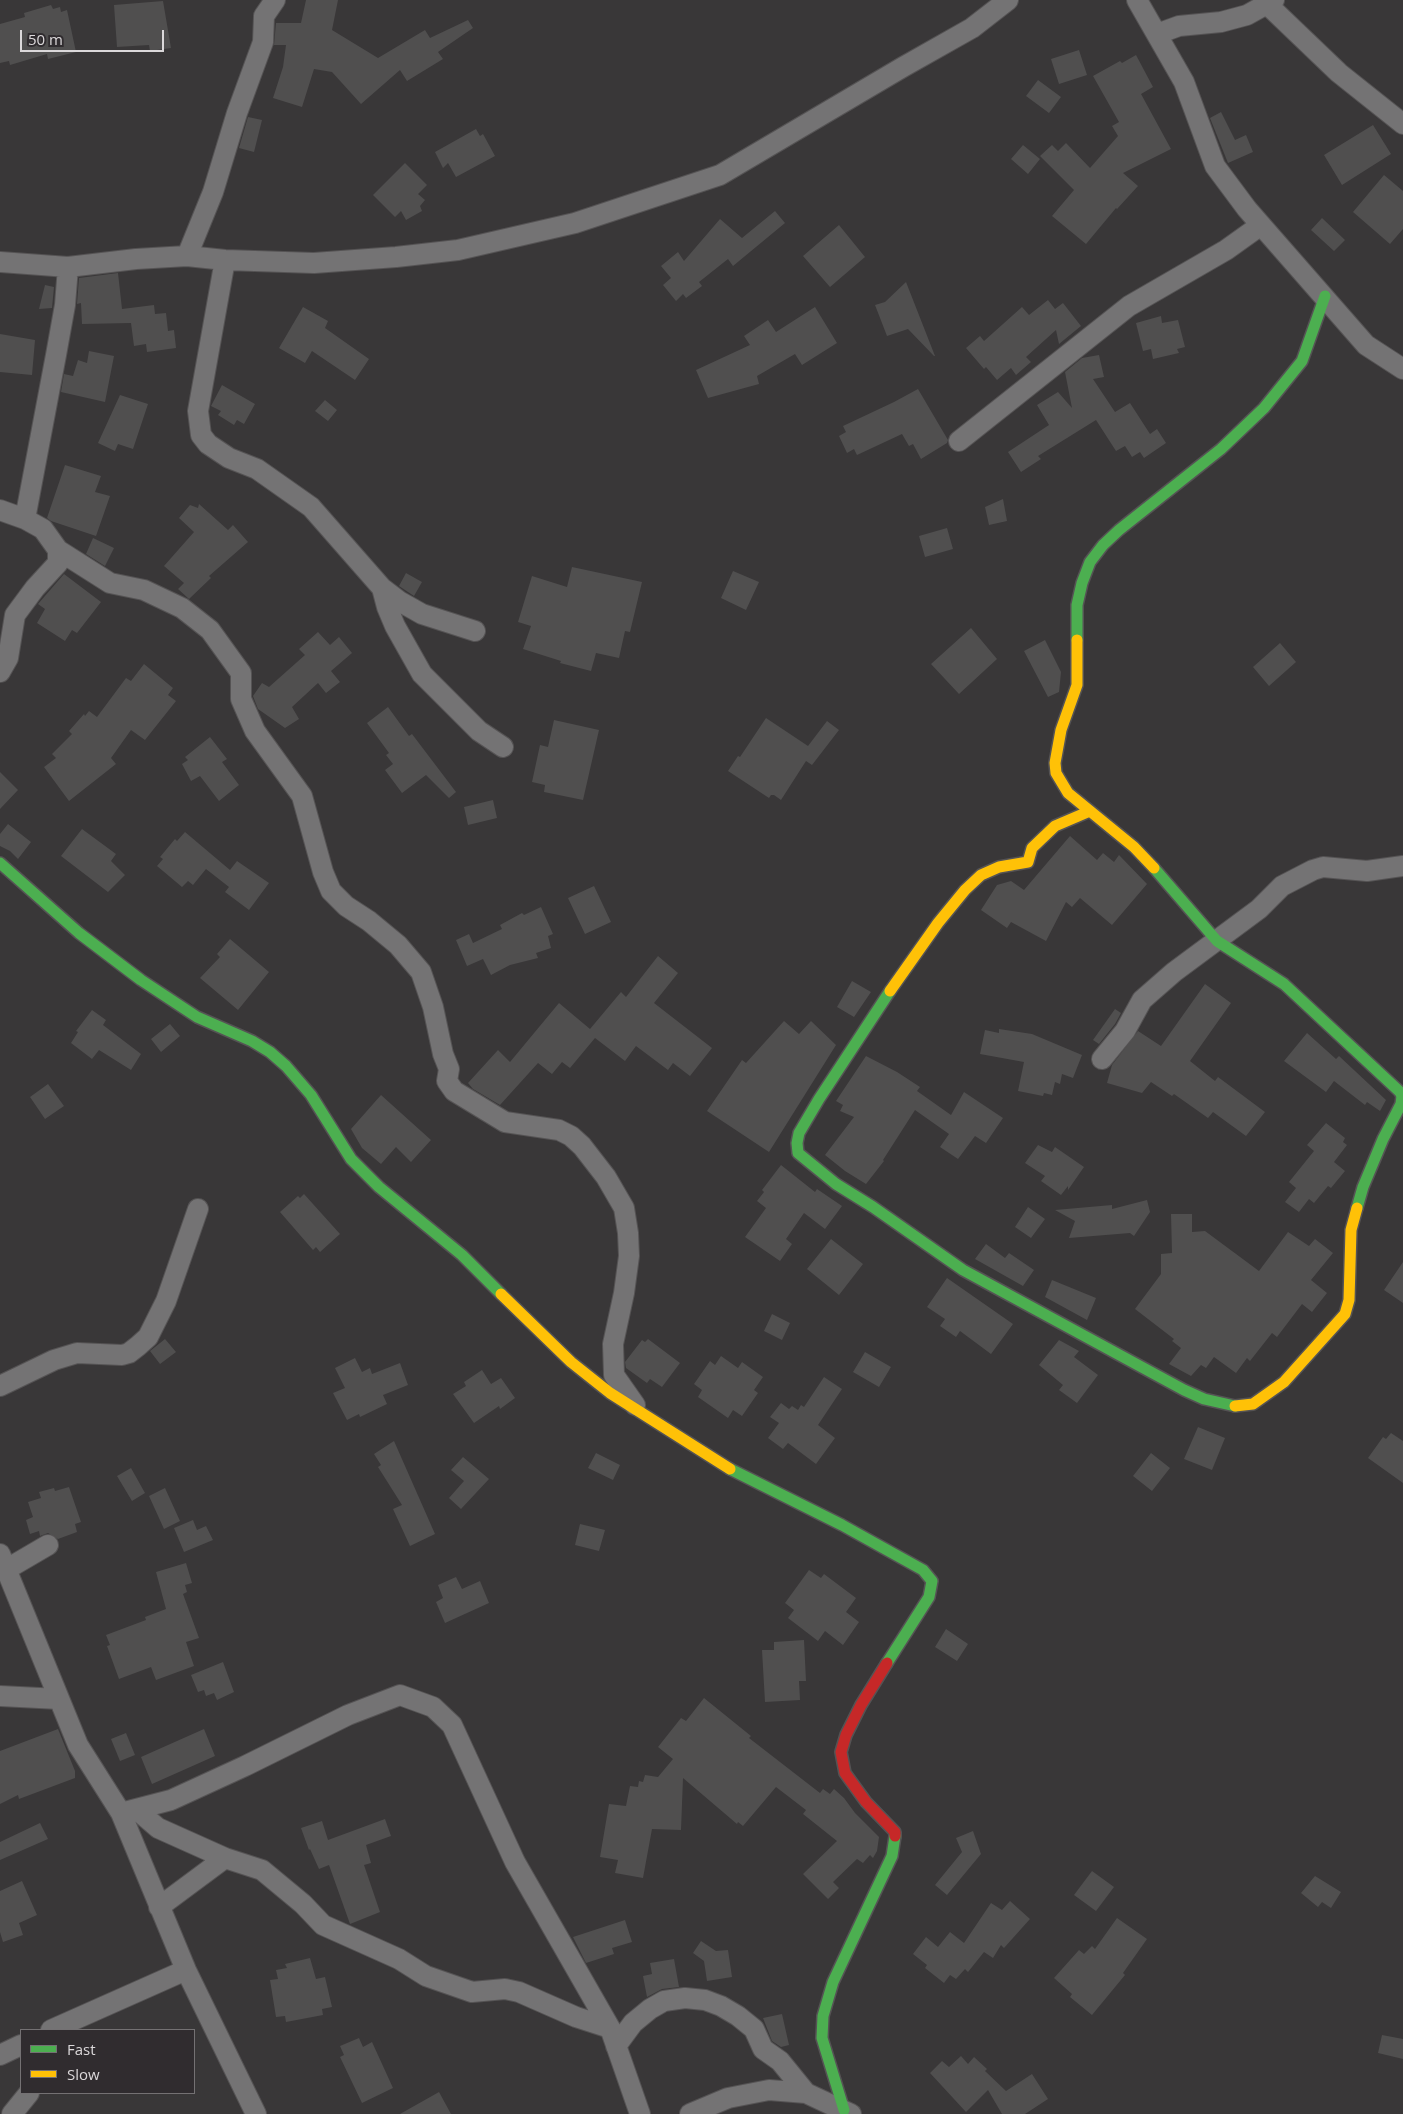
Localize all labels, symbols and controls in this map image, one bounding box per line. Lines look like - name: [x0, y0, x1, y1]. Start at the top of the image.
- scale bar: [22, 20, 166, 52]
- text: 50 m: [28, 29, 63, 49]
- legend: [20, 2029, 195, 2094]
- text: Fast: [67, 2039, 96, 2059]
- text: Slow: [67, 2064, 100, 2084]

